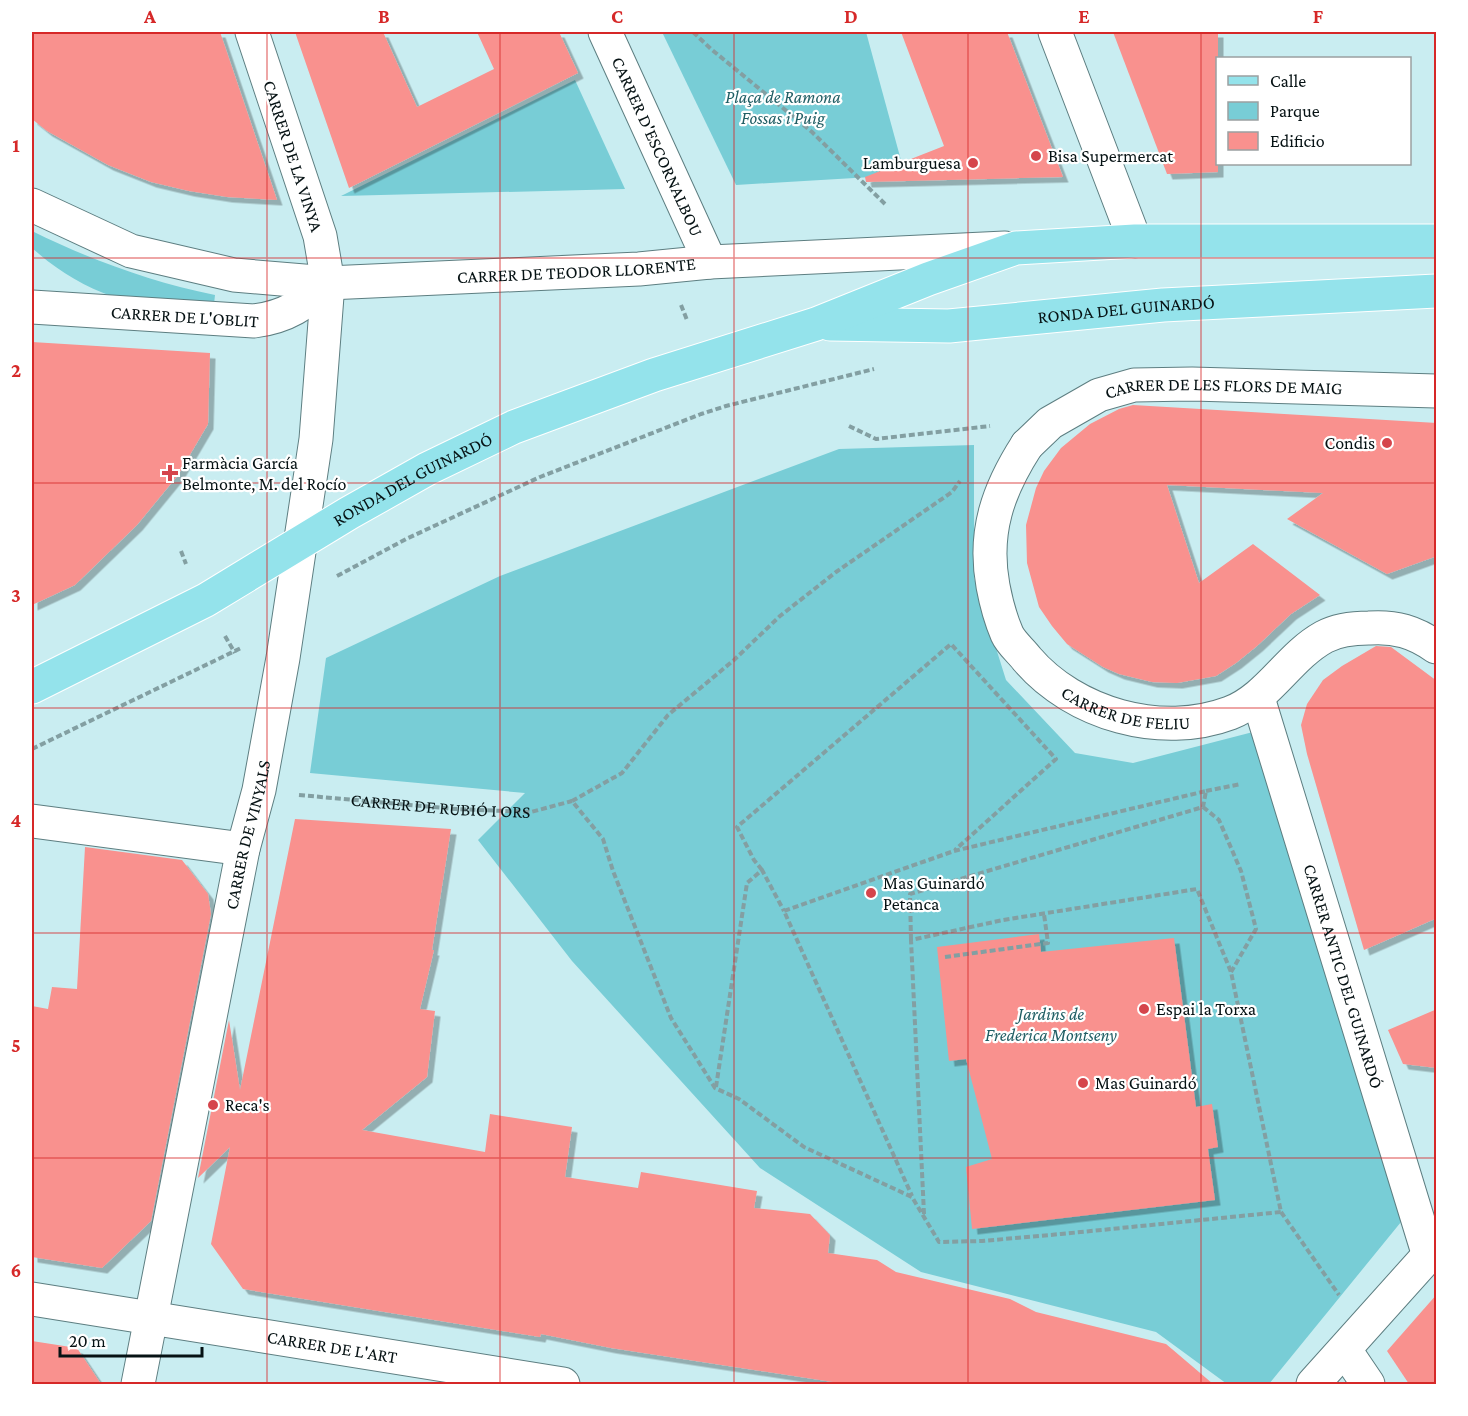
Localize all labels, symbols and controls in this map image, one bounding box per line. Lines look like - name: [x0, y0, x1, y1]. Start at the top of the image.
- text: A: [143, 5, 157, 27]
- text: B: [378, 5, 390, 27]
- text: C: [611, 5, 623, 27]
- text: D: [844, 5, 858, 27]
- text: E: [1078, 5, 1090, 27]
- text: F: [1313, 5, 1324, 27]
- street label: CARRER D'ESCORNALBOU: [608, 54, 707, 240]
- legend: [1216, 57, 1411, 165]
- text: Calle: [1270, 71, 1306, 91]
- street label: CARRER DE LA VINYA: [259, 78, 327, 235]
- park label: Plaça de Ramona Fossas i Puig: [725, 87, 841, 128]
- text: Parque: [1270, 101, 1320, 121]
- text: Edificio: [1270, 131, 1325, 151]
- text: 1: [12, 134, 20, 156]
- place label: Bisa Supermercat: [1048, 146, 1174, 166]
- marker: Bisa Supermercat: [1029, 149, 1043, 163]
- place label: Lamburguesa: [863, 153, 961, 173]
- marker: Lamburguesa: [966, 156, 980, 170]
- street label: CARRER DE TEODOR LLORENTE: [457, 253, 697, 287]
- street label: RONDA DEL GUINARDÓ: [1037, 292, 1215, 327]
- street label: CARRER DE L'OBLIT: [110, 302, 259, 331]
- text: 2: [11, 359, 21, 381]
- street label: CARRER DE LES FLORS DE MAIG: [1103, 374, 1343, 403]
- street label: RONDA DEL GUINARDÓ: [329, 429, 496, 530]
- place label: Condis: [1325, 433, 1375, 453]
- marker: Condis: [1380, 436, 1394, 450]
- place label: Farmàcia García Belmonte, M. del Rocío: [182, 453, 346, 494]
- marker: Farmàcia García Belmonte, M. del Rocío: [163, 466, 177, 480]
- text: 3: [11, 584, 21, 606]
- street label: CARRER DE FELIU: [1058, 682, 1191, 733]
- street label: CARRER DE VINYALS: [221, 759, 274, 911]
- street label: CARRER DE RUBIÓ I ORS: [350, 790, 531, 822]
- text: 4: [11, 809, 22, 831]
- street label: CARRER ANTIC DEL GUINARDÓ: [1299, 862, 1387, 1091]
- place label: Mas Guinardó Petanca: [883, 873, 985, 914]
- marker: Mas Guinardó Petanca: [864, 886, 878, 900]
- place label: Espai la Torxa: [1156, 999, 1256, 1019]
- marker: Espai la Torxa: [1137, 1002, 1151, 1016]
- park label: Jardins de Frederica Montseny: [985, 1004, 1118, 1045]
- text: 5: [11, 1034, 21, 1056]
- place label: Mas Guinardó: [1095, 1073, 1197, 1093]
- marker: Mas Guinardó: [1076, 1076, 1090, 1090]
- place label: Reca's: [225, 1095, 270, 1115]
- marker: Reca's: [206, 1098, 220, 1112]
- text: 6: [11, 1259, 21, 1281]
- scale bar: [60, 1320, 202, 1358]
- street label: CARRER DE L'ART: [266, 1327, 399, 1367]
- text: 20 m: [69, 1331, 106, 1351]

